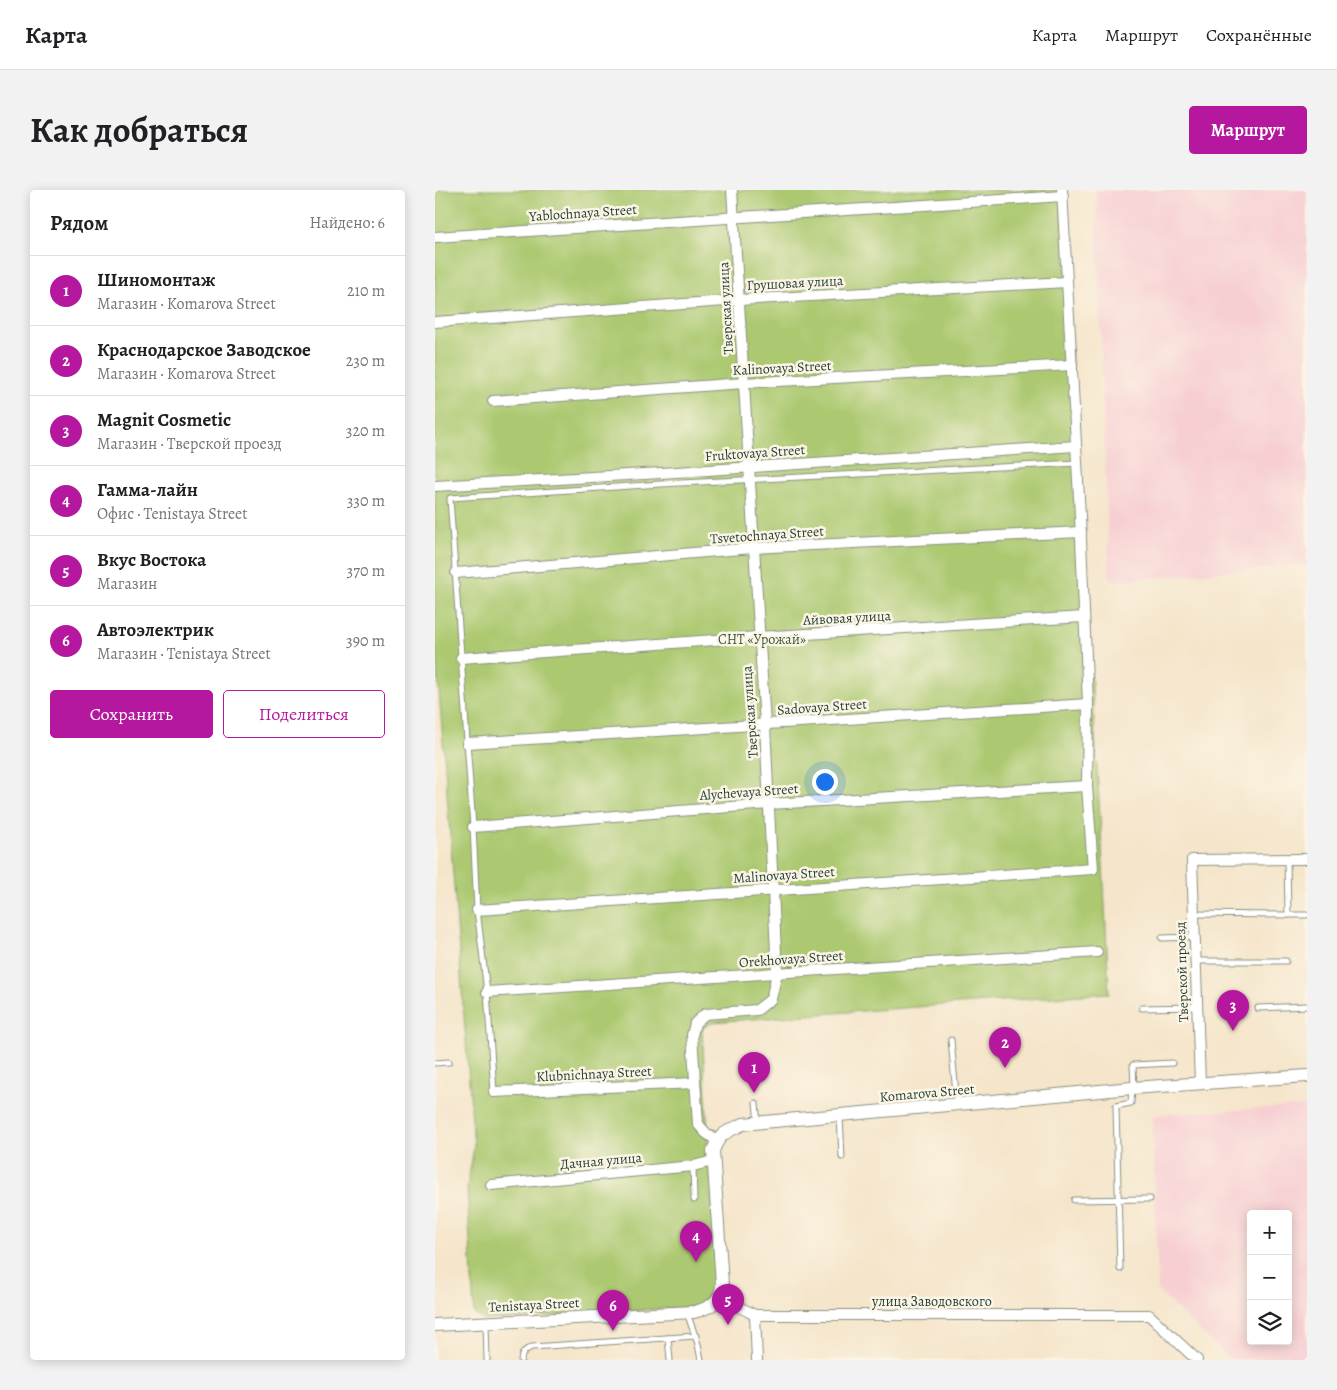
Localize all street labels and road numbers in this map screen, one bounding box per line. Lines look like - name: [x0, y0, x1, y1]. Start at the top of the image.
- street label: Yablochnaya Street: [528, 200, 638, 226]
- street label: Тверская улица: [714, 261, 738, 355]
- street label: Грушовая улица: [746, 271, 844, 295]
- street label: Kalinovaya Street: [732, 356, 832, 380]
- street label: Fruktovaya Street: [704, 440, 806, 466]
- street label: Tsvetochnaya Street: [710, 522, 825, 548]
- street label: Айвовая улица: [801, 606, 892, 630]
- street label: Тверская улица: [737, 665, 763, 759]
- street label: Sadovaya Street: [776, 694, 868, 720]
- street label: Alychevaya Street: [698, 779, 799, 805]
- street label: Malinovaya Street: [732, 862, 836, 888]
- street label: Тверской проезд: [1171, 921, 1193, 1023]
- street label: Orekhovaya Street: [738, 946, 844, 972]
- street label: Klubnichnaya Street: [536, 1061, 653, 1087]
- street label: Komarova Street: [879, 1079, 976, 1107]
- street label: Дачная улица: [559, 1148, 643, 1174]
- street label: улица Заводовского: [871, 1292, 992, 1311]
- street label: Tenistaya Street: [488, 1293, 580, 1317]

